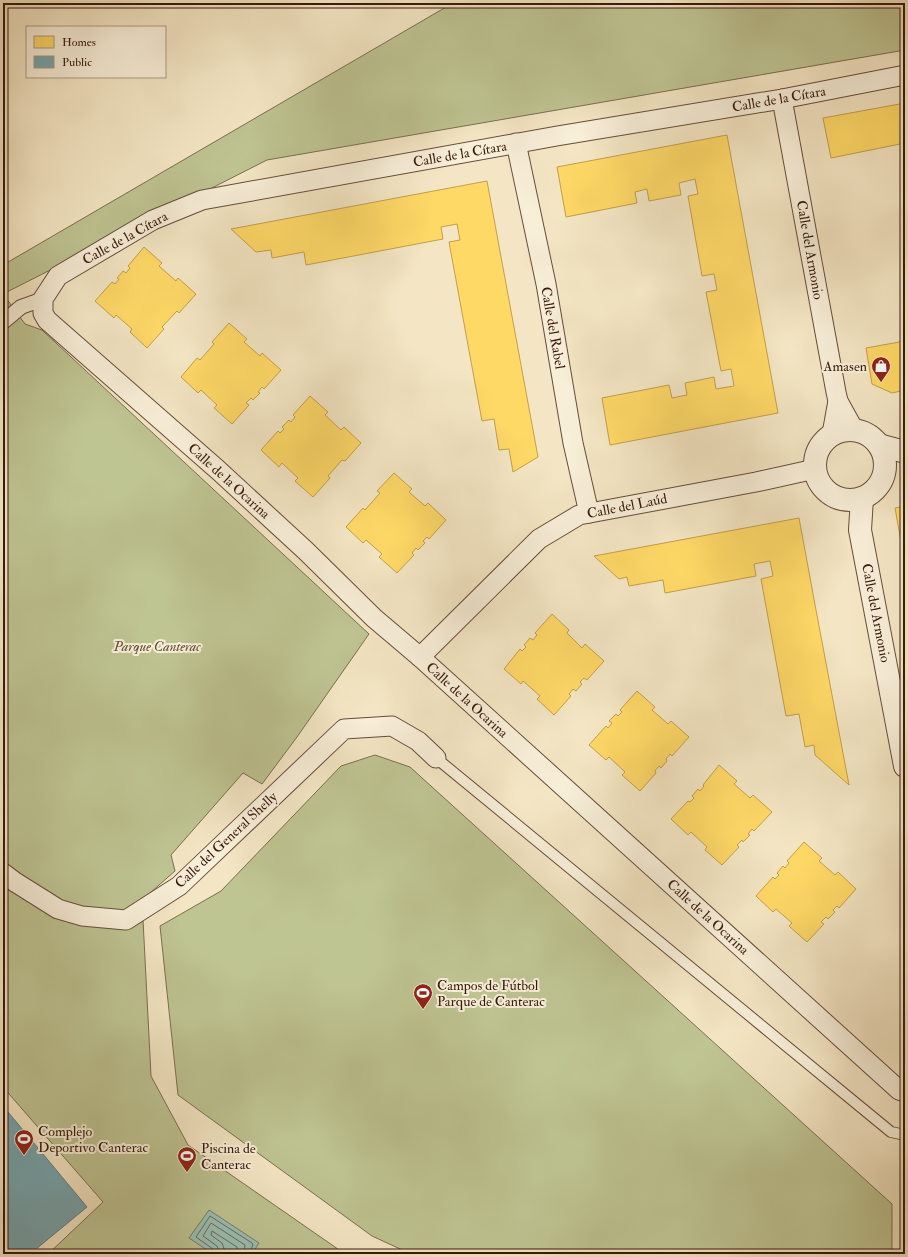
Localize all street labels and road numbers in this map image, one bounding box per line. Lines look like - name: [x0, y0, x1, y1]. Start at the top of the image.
- street label: Calle de la Cítara: [731, 82, 827, 116]
- street label: Calle de la Cítara: [412, 137, 508, 171]
- street label: Calle del Armonio: [793, 199, 827, 301]
- street label: Calle de la Cítara: [79, 207, 171, 268]
- street label: Calle del Rabel: [537, 286, 569, 371]
- street label: Calle de la Ocarina: [184, 440, 274, 522]
- street label: Calle del Laúd: [586, 490, 669, 522]
- street label: Calle del Armonio: [858, 562, 894, 664]
- street label: Calle de la Ocarina: [422, 659, 512, 741]
- street label: Calle del General Shelly: [171, 788, 282, 893]
- street label: Calle de la Ocarina: [663, 876, 753, 958]

